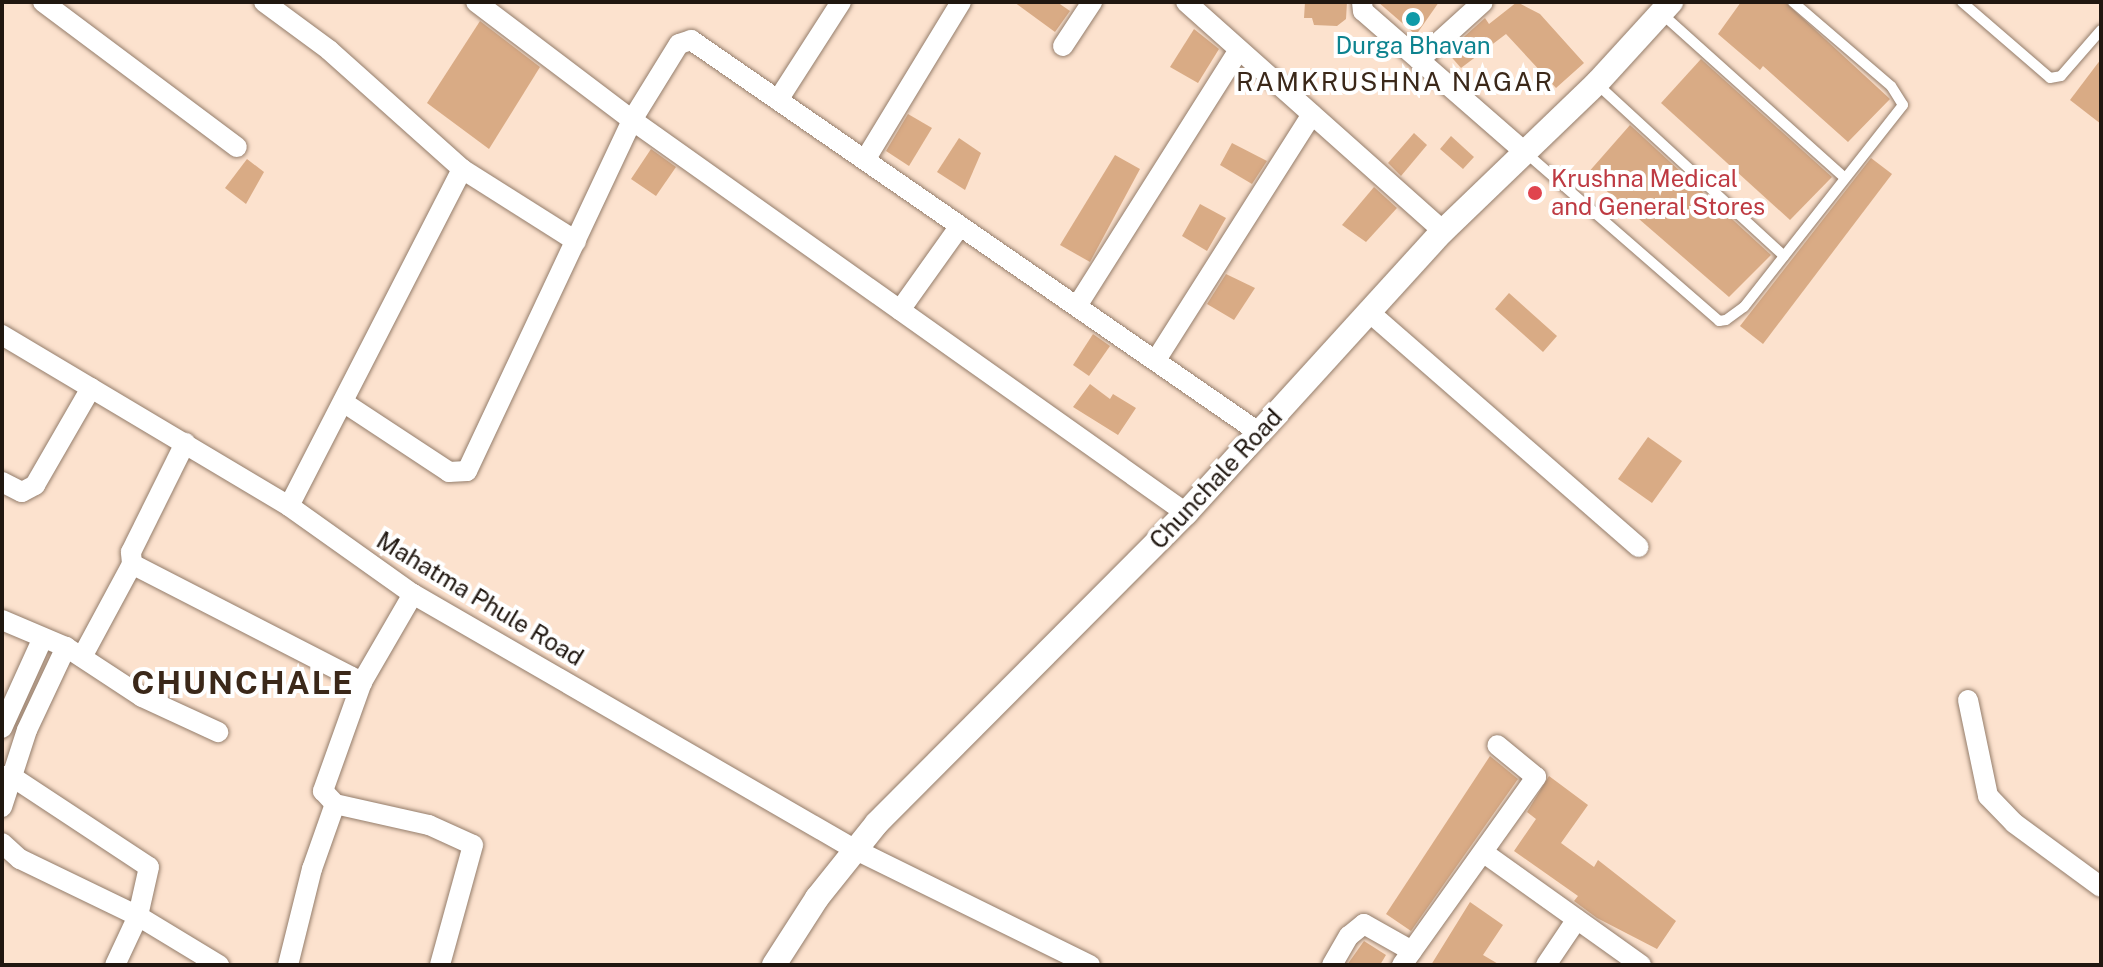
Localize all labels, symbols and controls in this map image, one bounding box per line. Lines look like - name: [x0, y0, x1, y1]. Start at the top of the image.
- marker: Durga Bhavan: [1404, 10, 1422, 28]
- place label: Durga Bhavan: [1335, 32, 1491, 60]
- district label: RAMKRUSHNA NAGAR: [1236, 66, 1554, 98]
- place label: Krushna Medical and General Stores: [1551, 165, 1765, 221]
- marker: Krushna Medical and General Stores: [1526, 184, 1544, 202]
- street label: Chunchale Road: [1144, 403, 1288, 555]
- street label: Mahatma Phule Road: [371, 526, 589, 672]
- district label: CHUNCHALE: [131, 664, 355, 702]

